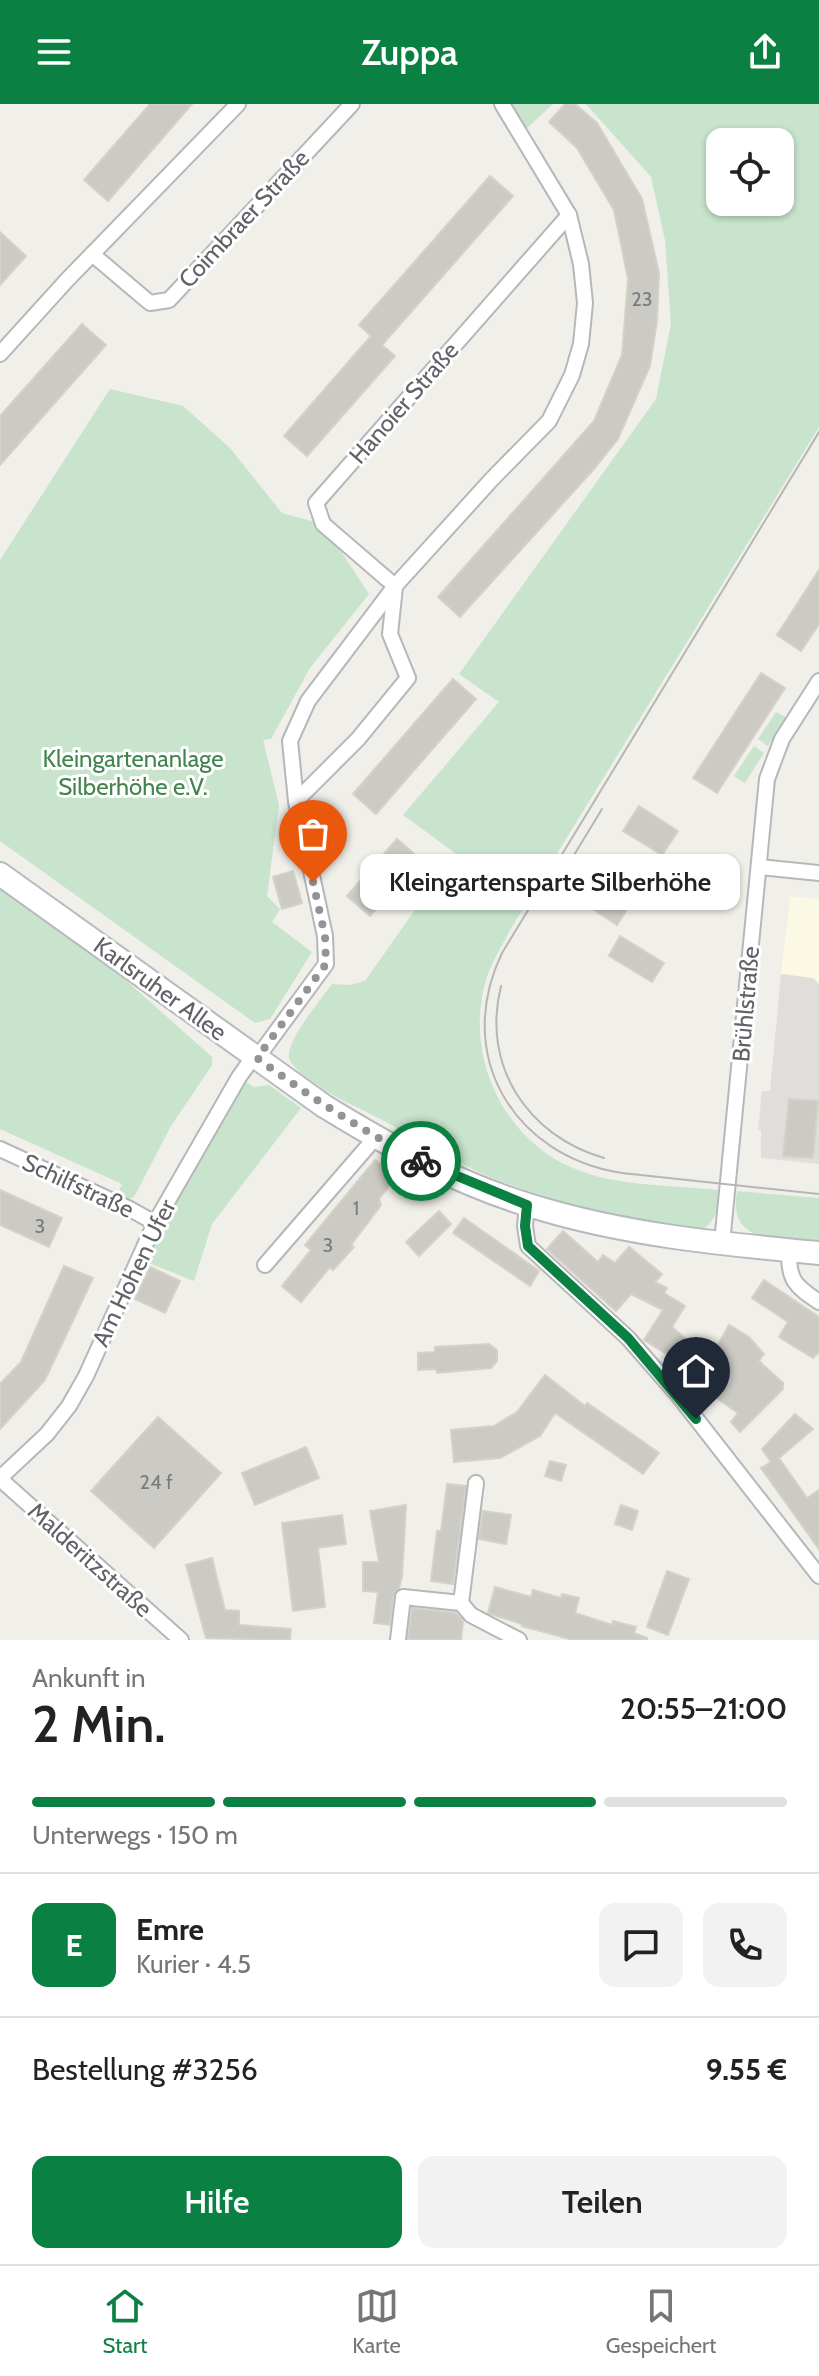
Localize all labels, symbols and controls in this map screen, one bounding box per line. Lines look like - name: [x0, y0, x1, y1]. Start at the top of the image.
- icon: menu: [32, 30, 76, 74]
- text: Zuppa: [361, 30, 458, 74]
- icon: share: [743, 30, 787, 74]
- map controls: [706, 128, 794, 216]
- button: locate: [706, 128, 794, 216]
- street label: Coimbraer Straße: [172, 144, 315, 294]
- house number: 23: [631, 287, 653, 311]
- street label: Hanoier Straße: [343, 336, 464, 470]
- park label: Kleingartenanlage Silberhöhe e.V.: [42, 744, 224, 801]
- pin: [279, 800, 347, 882]
- icon: bag: [291, 812, 335, 856]
- callout: Kleingartensparte Silberhöhe: [361, 854, 741, 910]
- text: Kleingartensparte Silberhöhe: [389, 866, 711, 898]
- street label: Karlsruher Allee: [88, 931, 232, 1047]
- street label: Brühlstraße: [726, 945, 765, 1063]
- courier: [381, 1121, 461, 1201]
- icon: bike: [399, 1139, 443, 1183]
- street label: Schilfstraße: [18, 1147, 139, 1224]
- street label: Am Hohen Ufer: [85, 1194, 182, 1351]
- house number: 1: [353, 1196, 359, 1220]
- house number: 3: [35, 1214, 45, 1238]
- house number: 3: [323, 1233, 333, 1257]
- pin: [662, 1337, 730, 1419]
- icon: home: [674, 1349, 718, 1393]
- house number: 24 f: [139, 1470, 173, 1494]
- street label: Malderitzstraße: [22, 1496, 158, 1623]
- text: Ankunft in: [32, 1662, 146, 1694]
- text: 20:55–21:00: [620, 1690, 787, 1727]
- text: 2 Min.: [32, 1692, 166, 1755]
- text: Unterwegs · 150 m: [32, 1819, 238, 1851]
- button: chat: [599, 1903, 683, 1987]
- button: phone: [703, 1903, 787, 1987]
- text: Emre: [136, 1911, 204, 1948]
- text: E: [65, 1927, 83, 1964]
- text: Kurier · 4.5: [136, 1948, 251, 1980]
- text: Bestellung #3256: [32, 2051, 258, 2088]
- text: 9.55 €: [706, 2051, 787, 2088]
- button: Hilfe: [32, 2156, 402, 2248]
- button: Teilen: [418, 2156, 787, 2248]
- tab: Start: [102, 2284, 147, 2359]
- tab: Karte: [352, 2284, 401, 2359]
- tab: Gespeichert: [606, 2284, 717, 2359]

